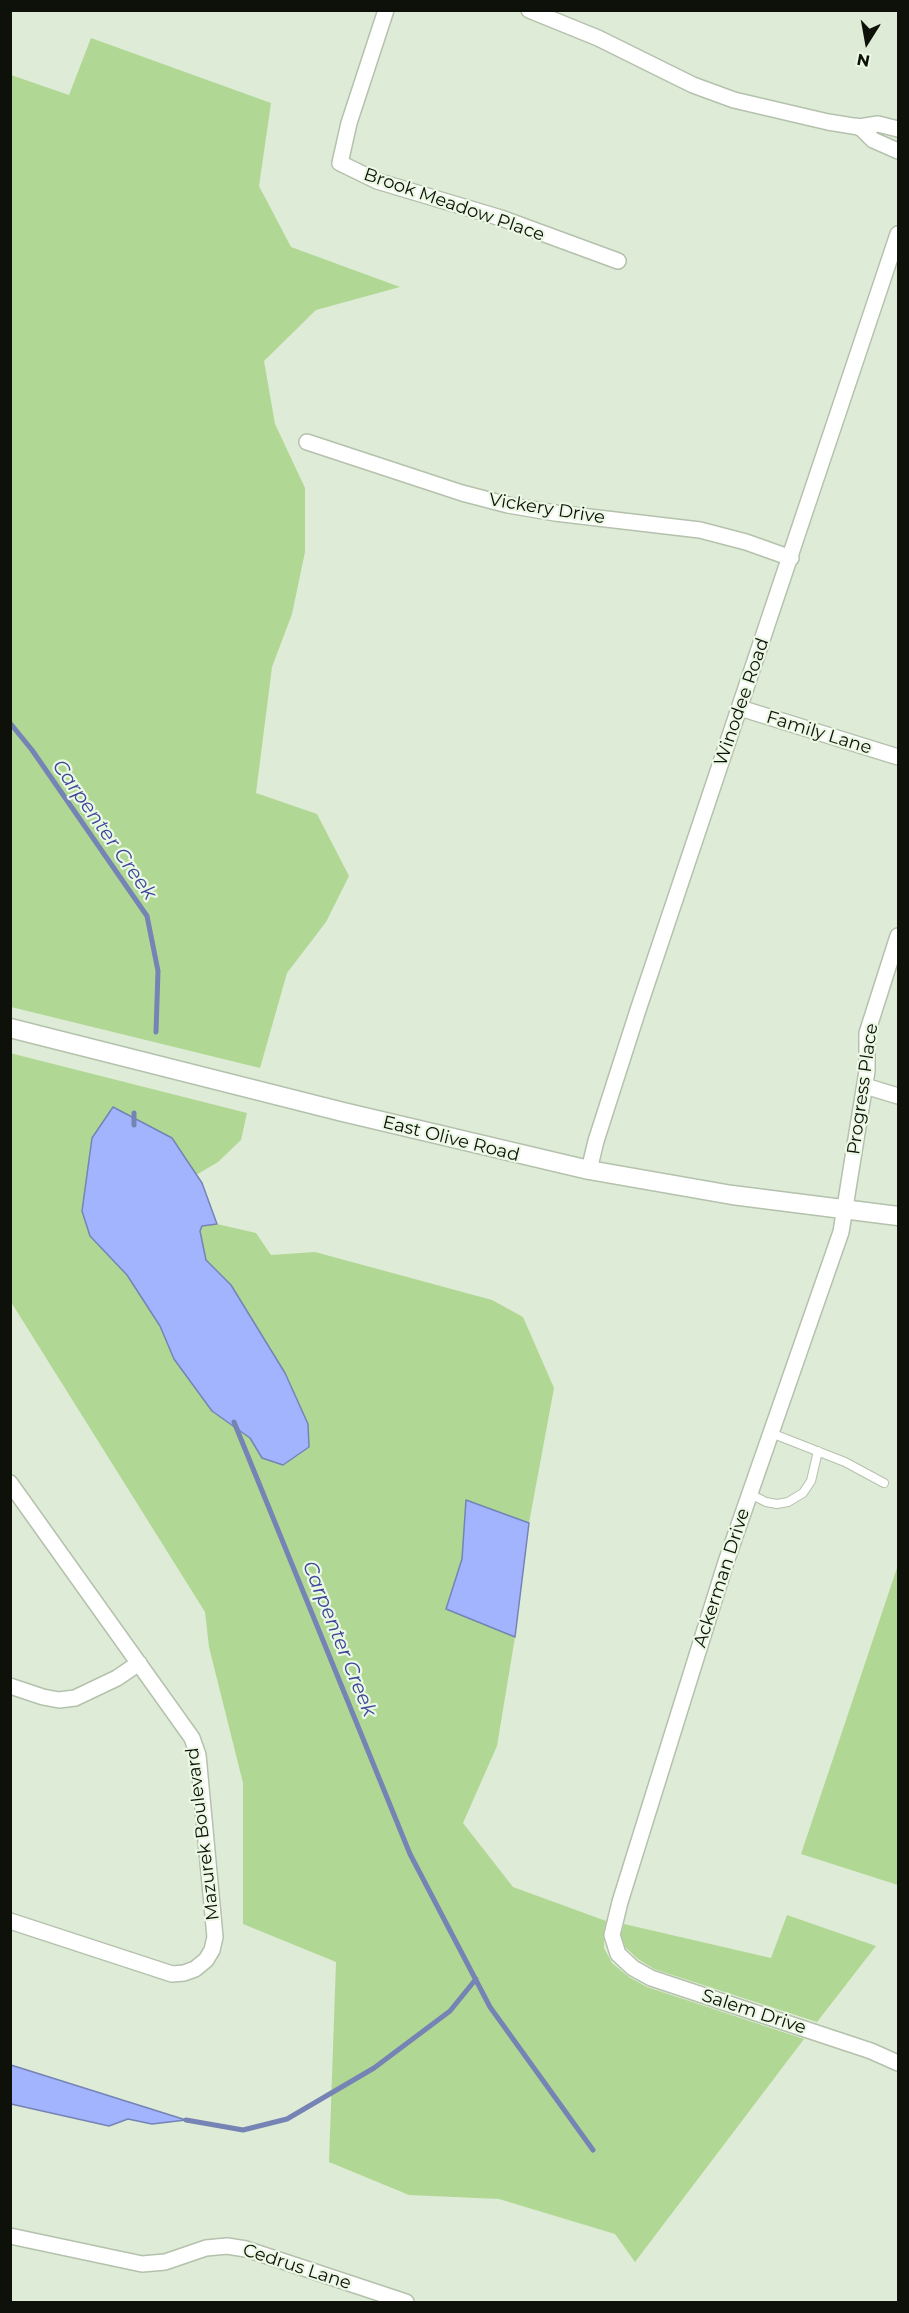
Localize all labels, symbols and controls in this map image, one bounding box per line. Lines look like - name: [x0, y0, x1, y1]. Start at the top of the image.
- north arrow: [837, 12, 897, 72]
- text: N: [855, 50, 872, 71]
- street label: Brook Meadow Place: [361, 164, 547, 246]
- street label: Vickery Drive: [488, 489, 606, 529]
- street label: Winodee Road: [710, 635, 774, 769]
- street label: Family Lane: [764, 707, 874, 759]
- water label: Carpenter Creek: [47, 755, 161, 905]
- street label: Progress Place: [843, 1022, 883, 1156]
- street label: East Olive Road: [380, 1112, 522, 1166]
- street label: Ackerman Drive: [689, 1506, 755, 1650]
- water label: Carpenter Creek: [297, 1558, 381, 1720]
- street label: Mazurek Boulevard: [182, 1746, 224, 1922]
- street label: Salem Drive: [699, 1985, 809, 2039]
- street label: Cedrus Lane: [240, 2239, 354, 2295]

